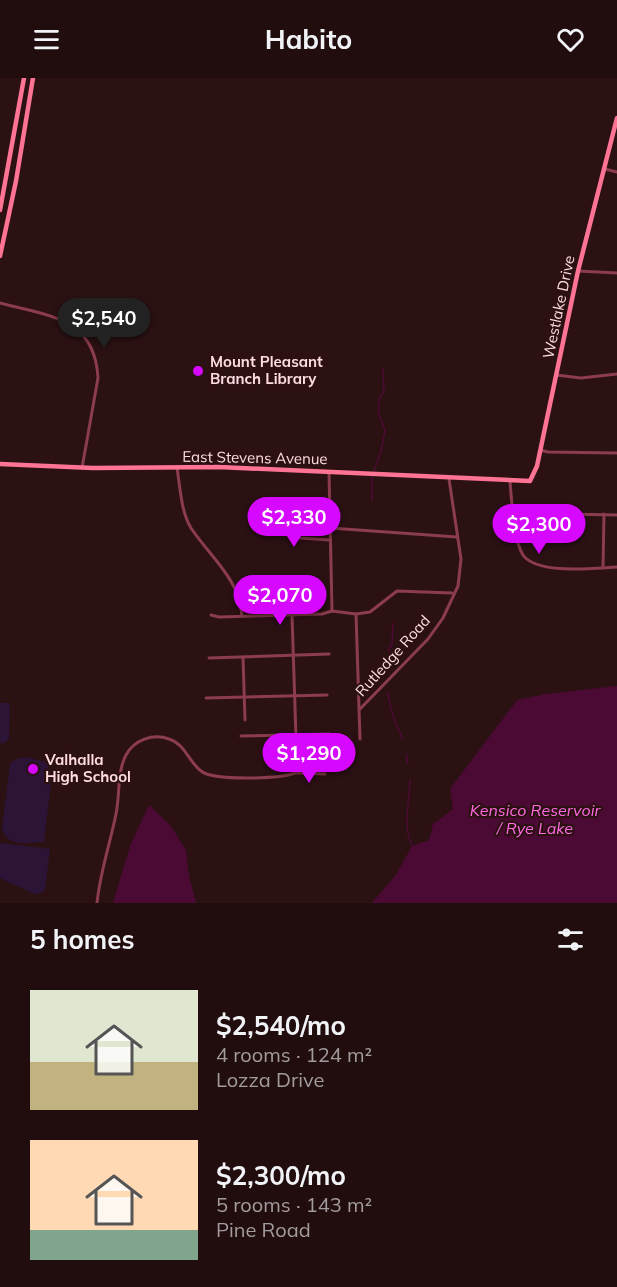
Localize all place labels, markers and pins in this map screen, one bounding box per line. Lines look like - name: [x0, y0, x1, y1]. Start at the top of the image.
- pin: $2,540: [55, 298, 153, 349]
- place label: Mount Pleasant Branch Library: [210, 352, 323, 388]
- marker: Mount Pleasant Branch Library: [191, 364, 205, 378]
- pin: $2,330: [245, 497, 343, 548]
- pin: $2,300: [490, 504, 588, 555]
- pin: $2,070: [231, 575, 329, 626]
- pin: $1,290: [260, 733, 358, 784]
- place label: Valhalla High School: [44, 750, 131, 786]
- marker: Valhalla High School: [26, 762, 40, 776]

